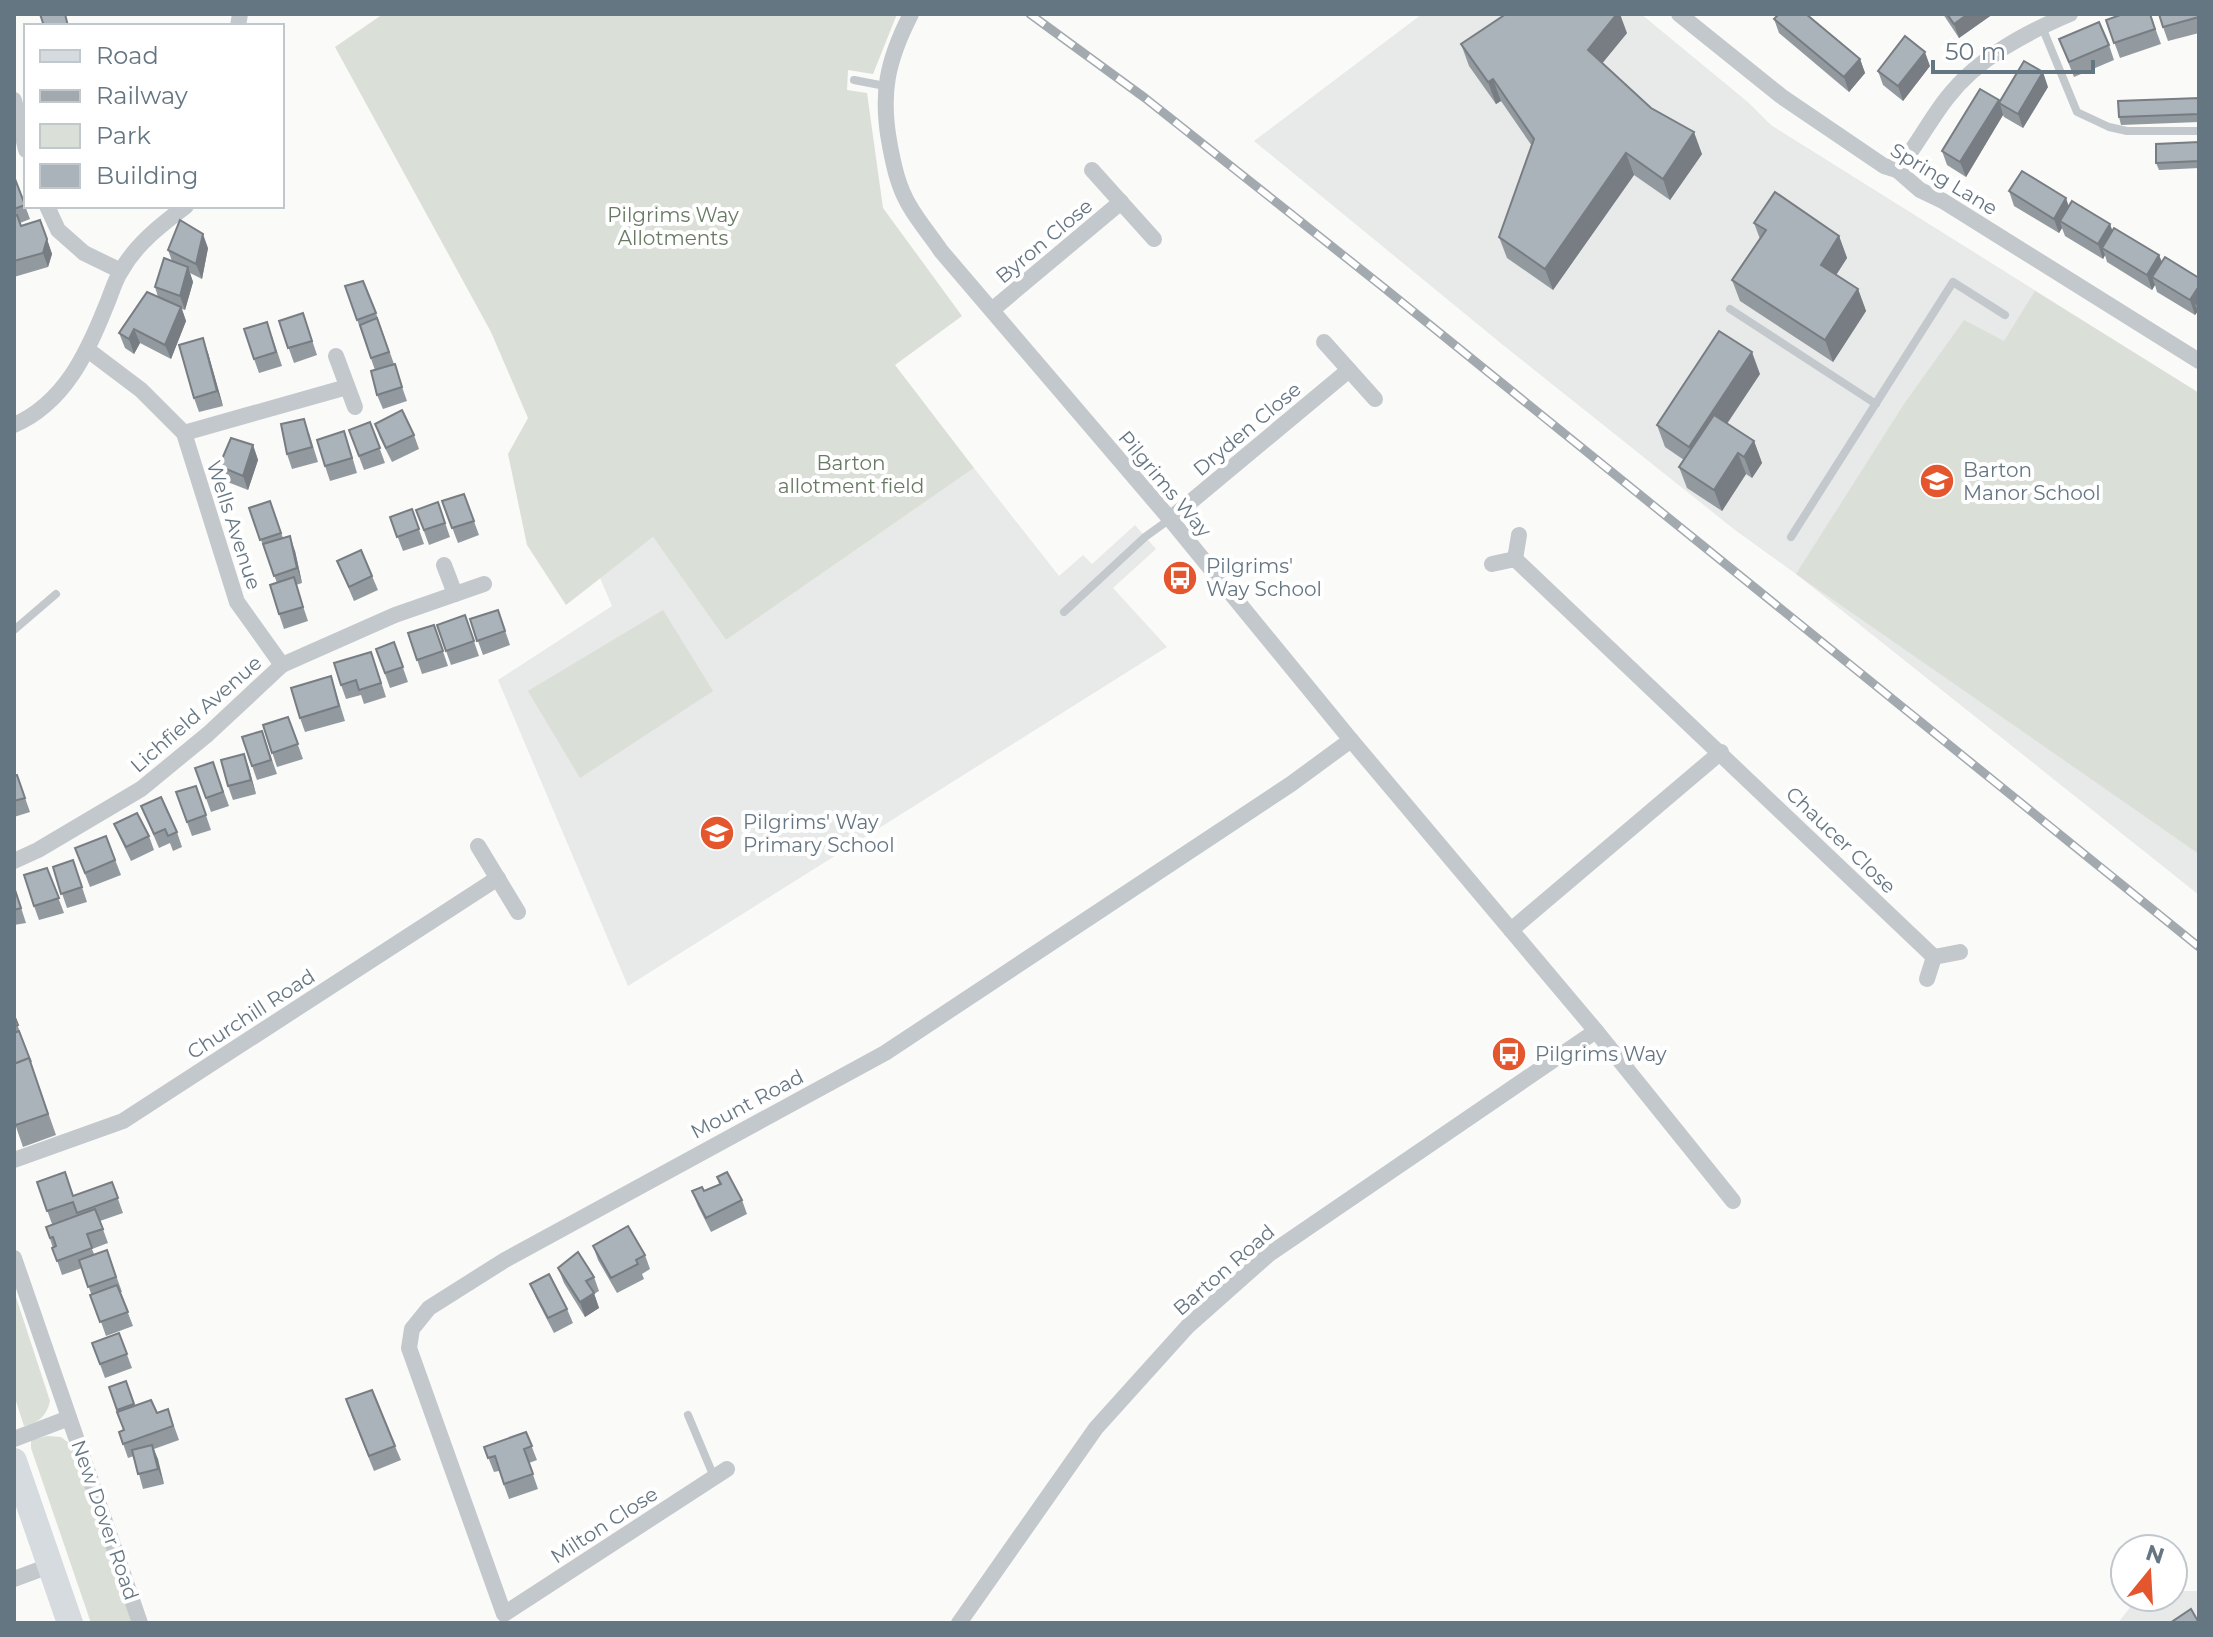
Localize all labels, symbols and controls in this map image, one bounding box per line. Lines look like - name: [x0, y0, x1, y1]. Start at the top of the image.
- legend: [24, 24, 284, 208]
- scale bar: [1933, 24, 2093, 74]
- text: 50 m: [1945, 37, 2006, 66]
- text: Road: [96, 41, 159, 70]
- text: Railway: [96, 81, 188, 110]
- text: Park: [96, 121, 151, 150]
- street label: Spring Lane: [1886, 138, 2002, 220]
- text: Building: [96, 161, 199, 190]
- street label: Byron Close: [991, 194, 1097, 288]
- park label: Pilgrims Way Allotments: [607, 203, 739, 250]
- street label: Dryden Close: [1188, 377, 1306, 481]
- street label: Pilgrims Way: [1113, 426, 1217, 542]
- park label: Barton allotment field: [778, 451, 924, 498]
- street label: Wells Avenue: [202, 457, 266, 593]
- place label: Barton Manor School: [1963, 458, 2101, 505]
- school or university icon: Barton Manor School: [1918, 462, 1956, 500]
- place label: Pilgrims' Way School: [1206, 554, 1322, 601]
- bus stop icon: Pilgrims' Way School: [1161, 559, 1199, 597]
- street label: Lichfield Avenue: [126, 651, 266, 777]
- street label: Chaucer Close: [1781, 782, 1901, 898]
- place label: Pilgrims' Way Primary School: [743, 810, 895, 857]
- school or university icon: Pilgrims' Way Primary School: [698, 814, 736, 852]
- street label: Churchill Road: [183, 964, 319, 1064]
- bus stop icon: Pilgrims Way: [1490, 1035, 1528, 1073]
- place label: Pilgrims Way: [1535, 1042, 1667, 1066]
- street label: Mount Road: [687, 1064, 807, 1144]
- street label: Barton Road: [1168, 1219, 1280, 1321]
- street label: New Dover Road: [66, 1437, 144, 1603]
- street label: Milton Close: [546, 1482, 662, 1568]
- north arrow: [2109, 1533, 2189, 1613]
- text: N: [2142, 1539, 2168, 1570]

